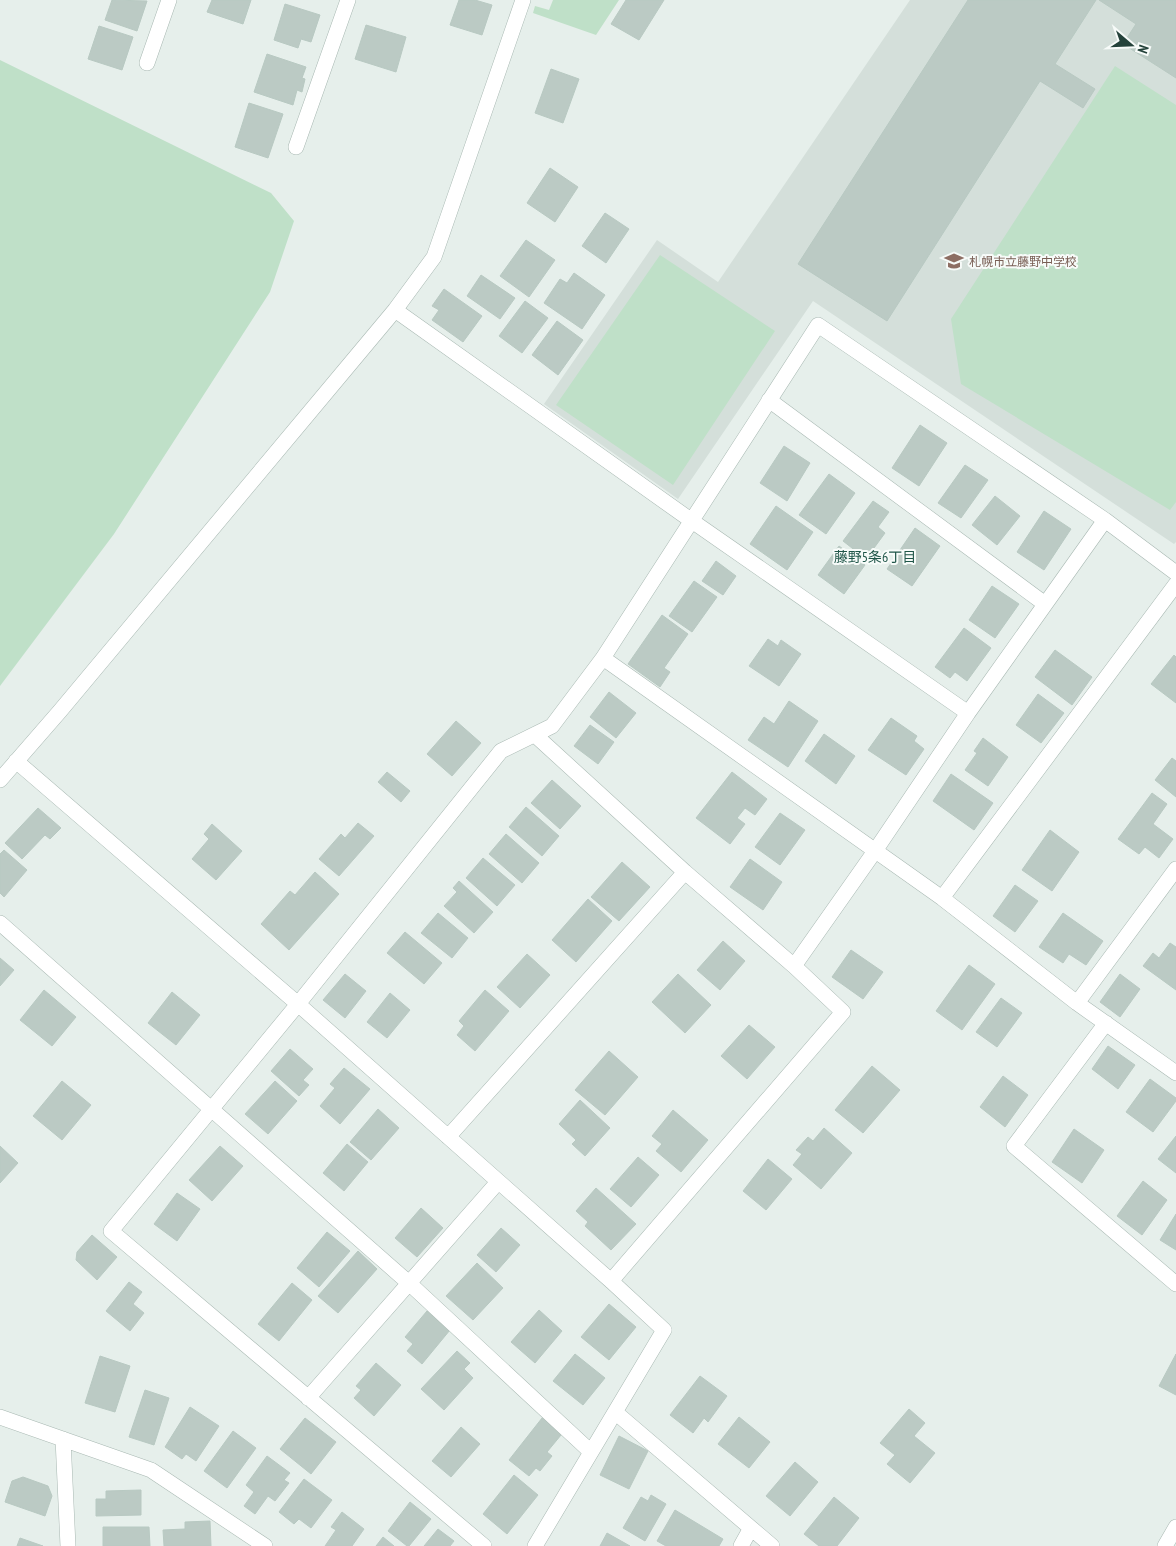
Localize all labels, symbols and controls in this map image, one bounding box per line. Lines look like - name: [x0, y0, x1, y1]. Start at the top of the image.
- north arrow: [1106, 20, 1156, 70]
- text: N: [1134, 43, 1153, 56]
- school or university icon: 札幌市立藤野中学校: [943, 250, 965, 272]
- place label: 札幌市立藤野中学校: [969, 254, 1077, 269]
- district label: 藤野5条6丁目: [834, 548, 916, 566]

